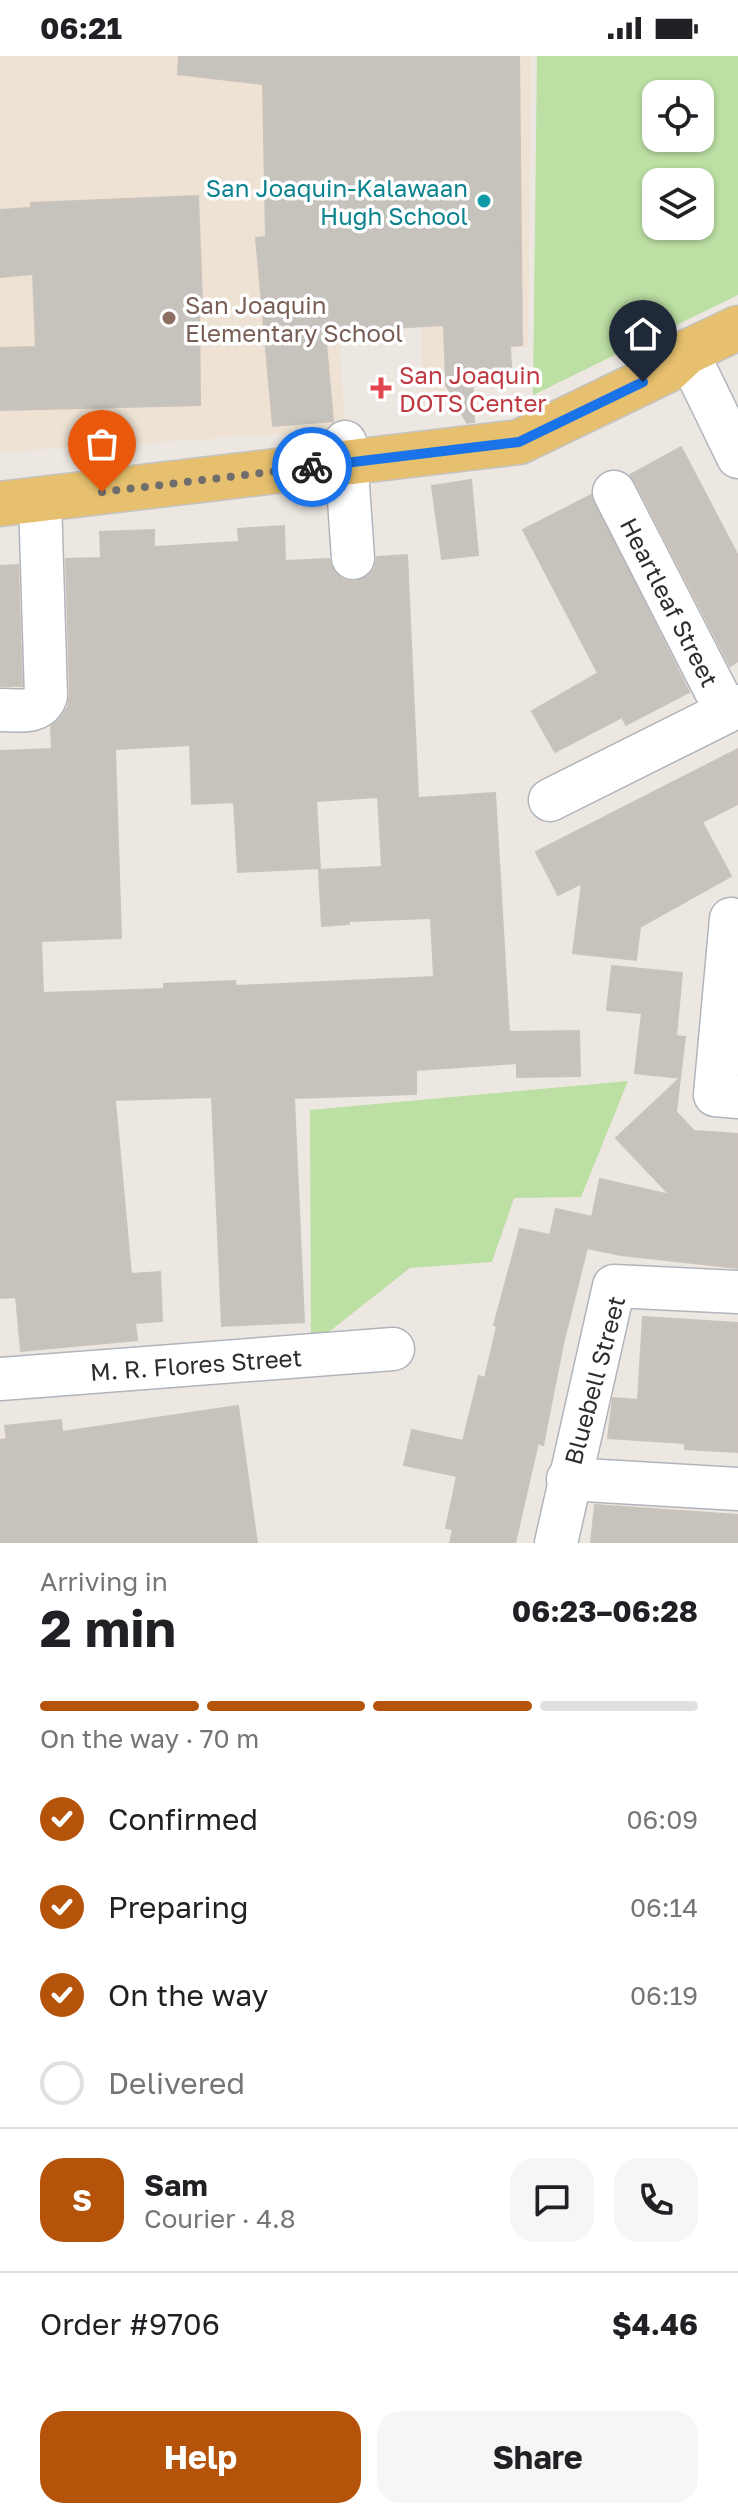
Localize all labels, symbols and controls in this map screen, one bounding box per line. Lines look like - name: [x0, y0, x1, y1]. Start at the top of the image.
- text: 06:21: [40, 10, 122, 46]
- map controls: [642, 80, 714, 240]
- button: locate: [642, 80, 714, 152]
- button: layers: [642, 168, 714, 240]
- place label: San Joaquin-Kalawaan Hugh School: [206, 173, 468, 230]
- marker: San Joaquin-Kalawaan Hugh School: [475, 192, 493, 210]
- place label: San Joaquin Elementary School: [185, 290, 403, 347]
- pin: [609, 300, 677, 382]
- marker: San Joaquin Elementary School: [160, 309, 178, 327]
- icon: home: [621, 312, 665, 356]
- place label: San Joaquin DOTS Center: [399, 360, 547, 417]
- marker: San Joaquin DOTS Center: [370, 377, 392, 399]
- pin: [68, 410, 136, 492]
- icon: bag: [80, 422, 124, 466]
- courier: [272, 427, 352, 507]
- icon: bike: [290, 445, 334, 489]
- street label: Heartleaf Street: [615, 513, 725, 691]
- street label: Bluebell Street: [558, 1293, 630, 1467]
- street label: M. R. Flores Street: [89, 1342, 303, 1386]
- text: Arriving in: [40, 1566, 168, 1597]
- text: 06:23–06:28: [512, 1593, 698, 1629]
- text: 2 min: [40, 1596, 176, 1658]
- text: On the way · 70 m: [40, 1723, 259, 1754]
- icon: check: [40, 1797, 84, 1841]
- text: Confirmed: [108, 1801, 258, 1837]
- text: 06:09: [626, 1804, 698, 1835]
- icon: check: [40, 1885, 84, 1929]
- text: Preparing: [108, 1889, 249, 1925]
- text: 06:14: [630, 1892, 698, 1923]
- icon: check: [40, 1973, 84, 2017]
- text: On the way: [108, 1977, 268, 2013]
- text: 06:19: [630, 1980, 698, 2011]
- text: Delivered: [108, 2065, 245, 2101]
- button: chat: [510, 2158, 594, 2242]
- button: phone: [614, 2158, 698, 2242]
- text: Sam: [144, 2167, 208, 2203]
- text: S: [72, 2182, 92, 2218]
- text: Courier · 4.8: [144, 2203, 296, 2234]
- text: Order #9706: [40, 2306, 220, 2342]
- text: $4.46: [612, 2306, 698, 2342]
- button: Help: [40, 2411, 361, 2503]
- button: Share: [377, 2411, 698, 2503]

